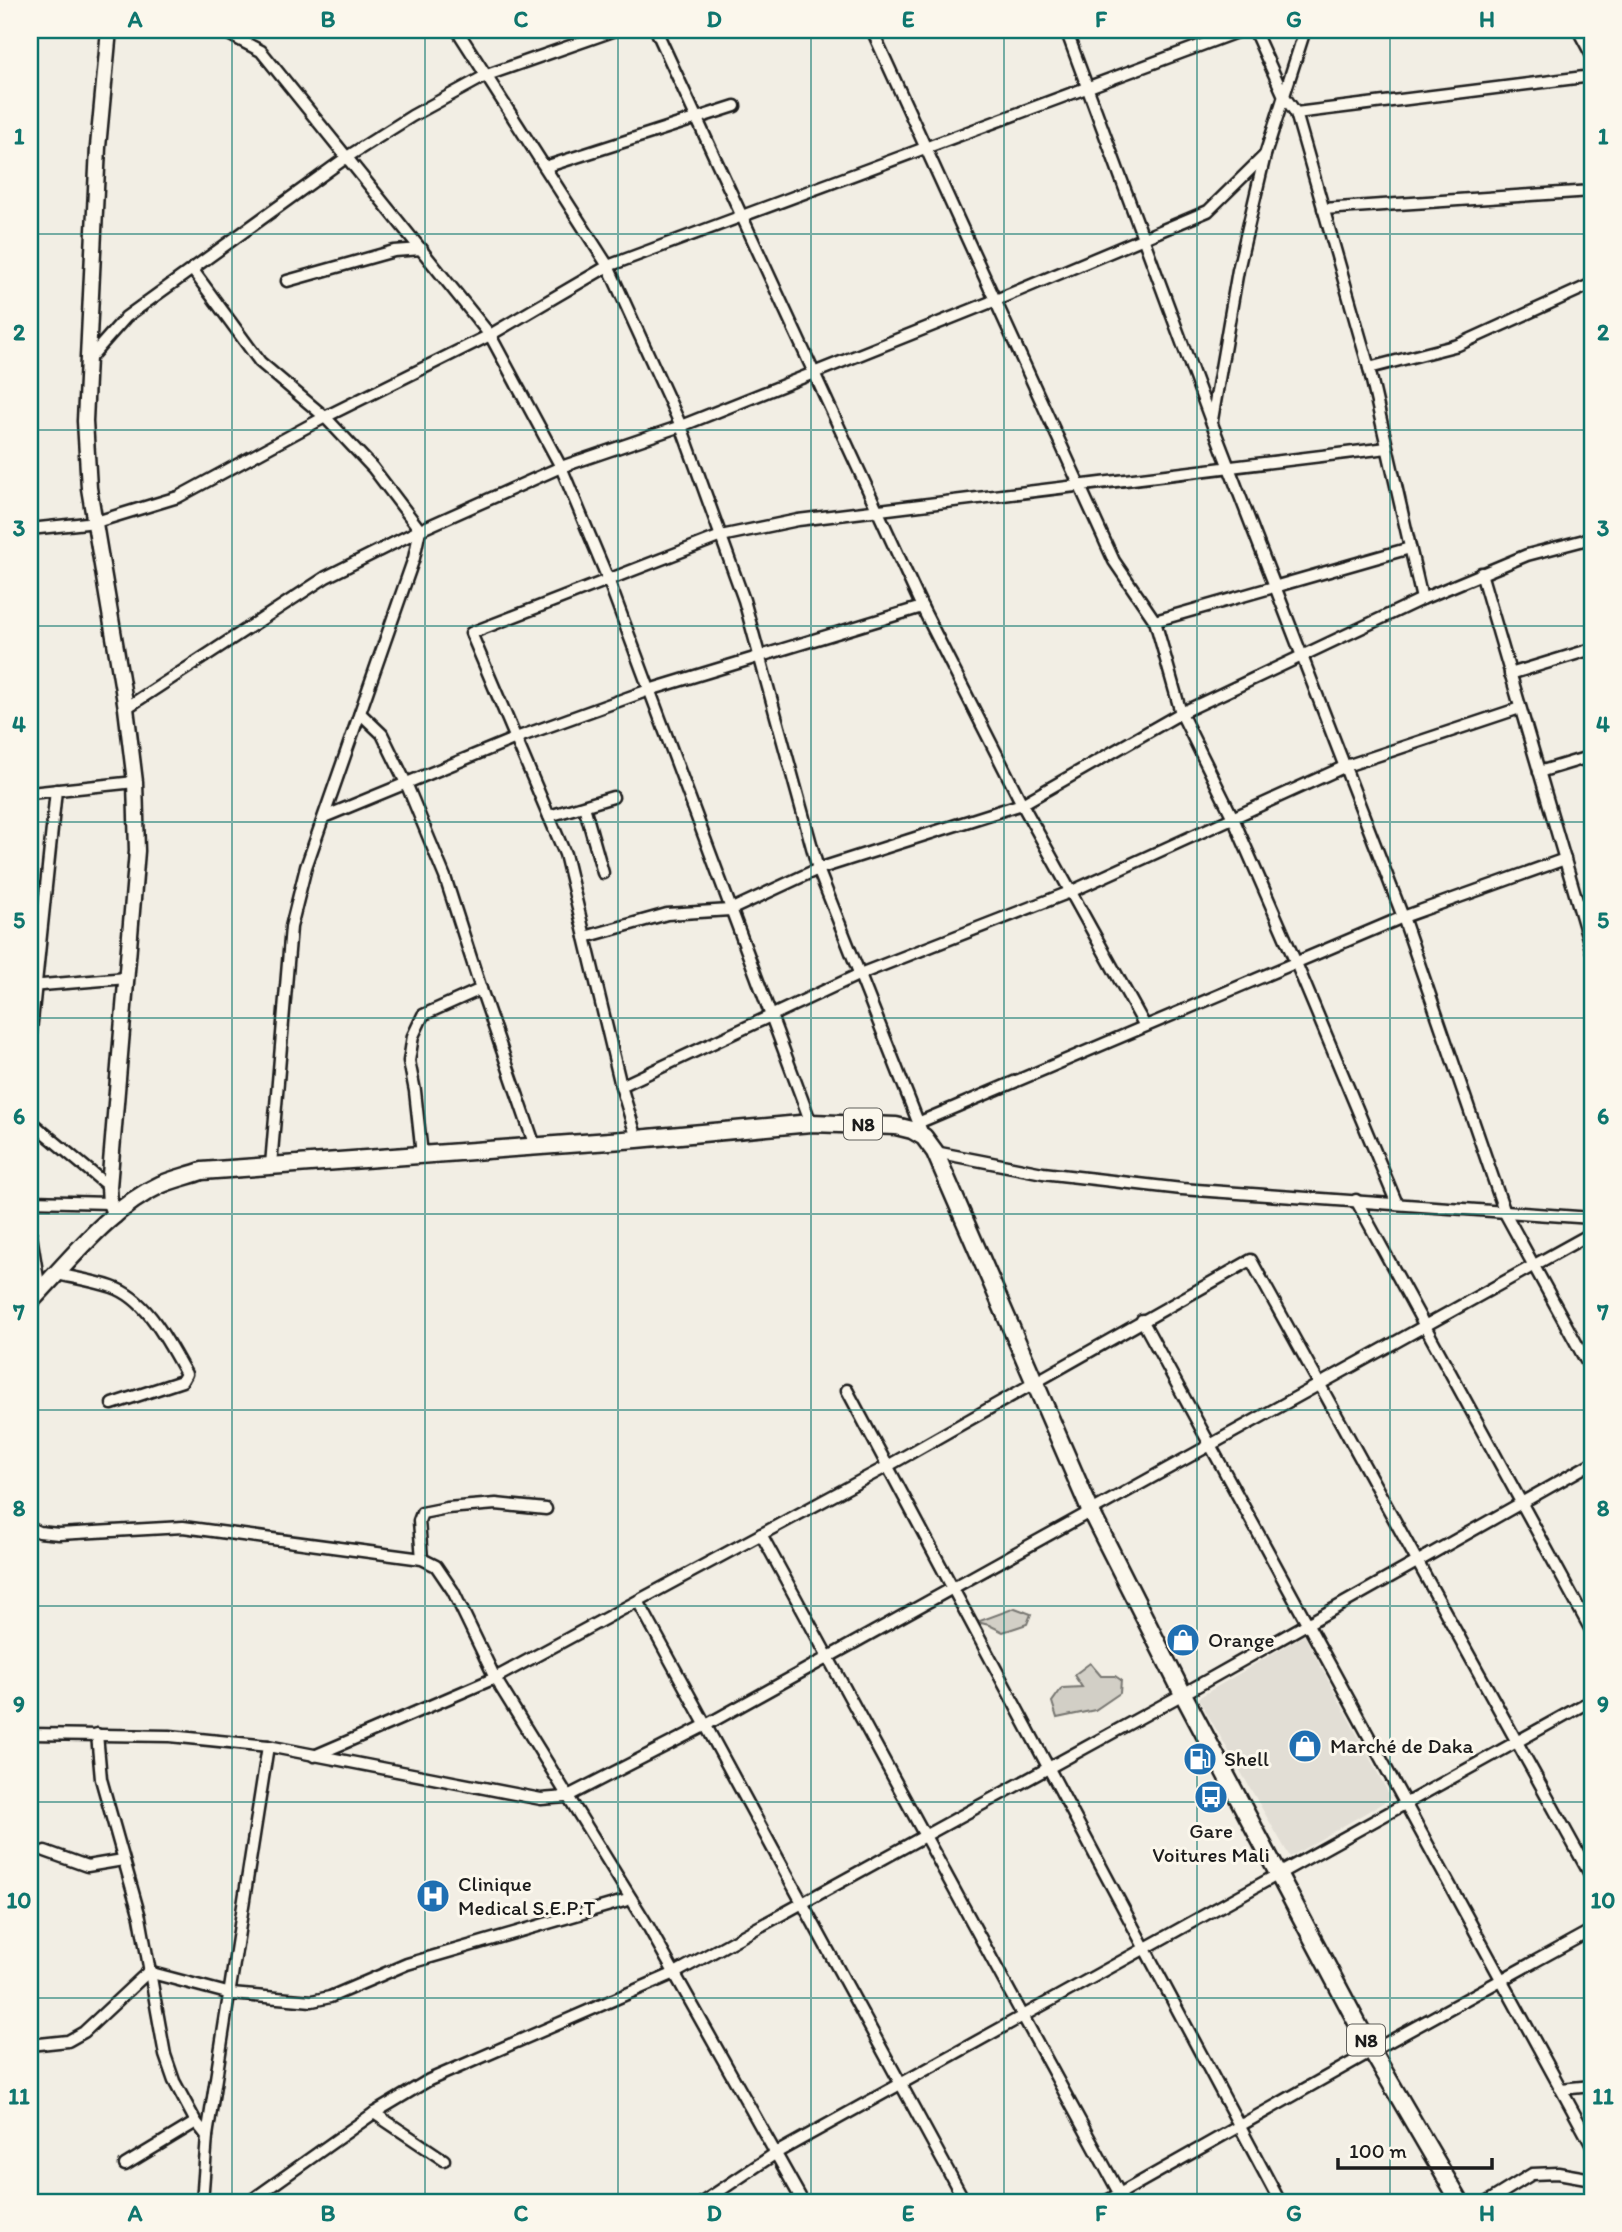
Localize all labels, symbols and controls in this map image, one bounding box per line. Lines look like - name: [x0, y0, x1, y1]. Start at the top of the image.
- text: A: [127, 5, 143, 33]
- text: B: [321, 5, 336, 33]
- text: C: [514, 5, 529, 33]
- text: D: [706, 5, 722, 33]
- text: E: [902, 5, 915, 33]
- text: F: [1095, 5, 1108, 33]
- text: G: [1286, 5, 1302, 33]
- text: H: [1479, 5, 1495, 33]
- text: 1: [14, 122, 25, 150]
- text: 1: [1598, 122, 1609, 150]
- text: 2: [13, 318, 26, 346]
- text: 2: [1597, 318, 1610, 346]
- text: 3: [13, 514, 26, 542]
- text: 3: [1597, 514, 1610, 542]
- text: 4: [12, 710, 26, 738]
- text: 4: [1596, 710, 1610, 738]
- text: 5: [13, 906, 25, 934]
- text: 5: [1597, 906, 1609, 934]
- text: 6: [13, 1102, 25, 1130]
- text: 6: [1597, 1102, 1609, 1130]
- road number: N8: [844, 1108, 882, 1140]
- text: 7: [12, 1298, 25, 1326]
- text: 7: [1596, 1298, 1609, 1326]
- text: 8: [13, 1494, 26, 1522]
- text: 8: [1597, 1494, 1610, 1522]
- shop icon: Orange: [1164, 1621, 1202, 1659]
- place label: Orange: [1208, 1627, 1274, 1652]
- text: 9: [13, 1690, 25, 1718]
- text: 9: [1597, 1690, 1609, 1718]
- shop icon: Marché de Daka: [1286, 1727, 1324, 1765]
- place label: Marché de Daka: [1330, 1733, 1473, 1758]
- fuel station icon: Shell: [1181, 1740, 1219, 1778]
- place label: Shell: [1224, 1746, 1269, 1771]
- bus stop icon: Gare Voitures Mali: [1192, 1778, 1230, 1816]
- place label: Gare Voitures Mali: [1152, 1818, 1270, 1867]
- place label: Clinique Medical S.E.P.T: [458, 1871, 595, 1920]
- hospital icon: Clinique Medical S.E.P.T: [414, 1877, 452, 1915]
- text: 10: [7, 1886, 31, 1914]
- text: 10: [1591, 1886, 1615, 1914]
- road number: N8: [1347, 2024, 1385, 2056]
- text: 11: [8, 2082, 30, 2110]
- text: 11: [1592, 2082, 1614, 2110]
- scale bar: [1338, 2127, 1492, 2171]
- text: 100 m: [1349, 2138, 1407, 2163]
- text: A: [127, 2199, 143, 2227]
- text: B: [321, 2199, 336, 2227]
- text: C: [514, 2199, 529, 2227]
- text: D: [706, 2199, 722, 2227]
- text: E: [902, 2199, 915, 2227]
- text: F: [1095, 2199, 1108, 2227]
- text: G: [1286, 2199, 1302, 2227]
- text: H: [1479, 2199, 1495, 2227]

